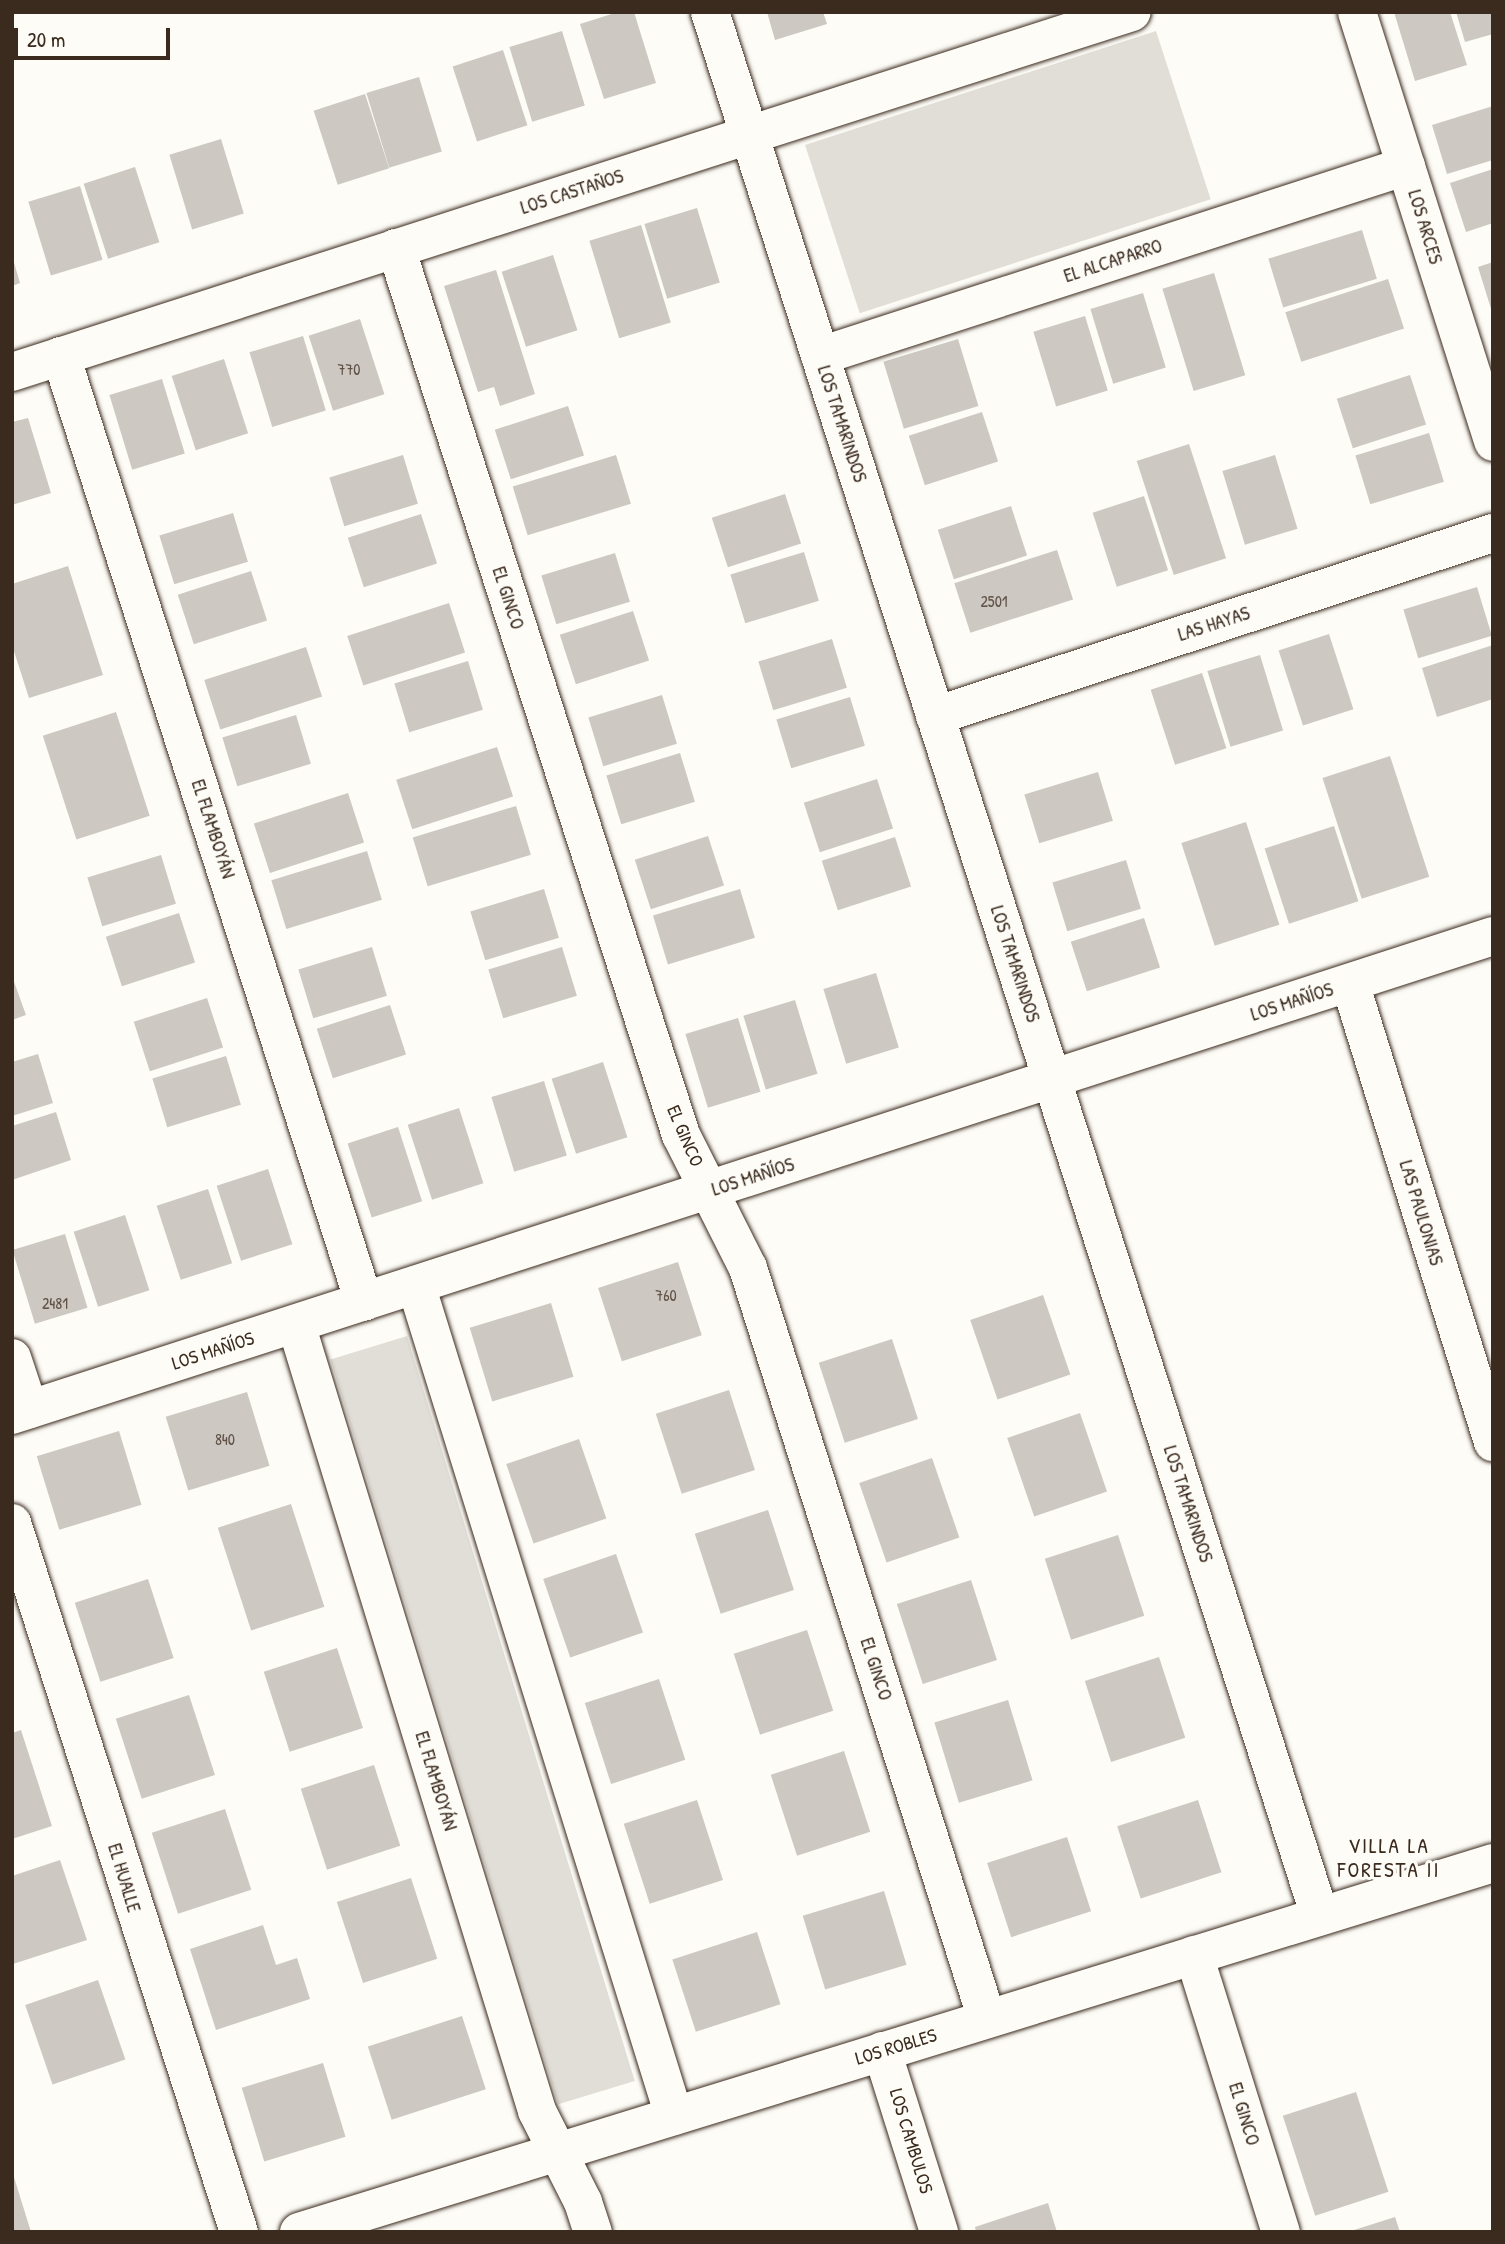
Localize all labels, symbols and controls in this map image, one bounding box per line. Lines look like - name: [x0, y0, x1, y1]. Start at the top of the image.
- scale bar: [18, 14, 173, 58]
- text: 20 m: [27, 25, 65, 54]
- street label: LOS CASTAÑOS: [518, 165, 626, 219]
- street label: LOS ARCES: [1403, 187, 1447, 267]
- street label: EL ALCAPARRO: [1061, 234, 1165, 288]
- house number: 770: [337, 359, 361, 379]
- street label: LOS TAMARINDOS: [812, 363, 872, 485]
- street label: EL GINCO: [487, 564, 529, 632]
- house number: 2501: [980, 591, 1008, 611]
- street label: LAS HAYAS: [1175, 602, 1253, 646]
- street label: EL FLAMBOYÁN: [186, 777, 240, 881]
- street label: LOS TAMARINDOS: [985, 903, 1045, 1025]
- street label: LOS MAÑÍOS: [1248, 978, 1336, 1026]
- street label: EL GINCO: [662, 1102, 708, 1170]
- street label: LOS MAÑÍOS: [709, 1153, 797, 1201]
- street label: LAS PAULONIAS: [1394, 1158, 1448, 1268]
- house number: 760: [655, 1285, 677, 1305]
- house number: 2481: [42, 1293, 68, 1313]
- street label: LOS MAÑÍOS: [169, 1327, 257, 1375]
- house number: 840: [215, 1429, 235, 1449]
- street label: LOS TAMARINDOS: [1158, 1443, 1218, 1565]
- street label: EL GINCO: [855, 1635, 897, 1703]
- street label: EL FLAMBOYÁN: [410, 1729, 462, 1833]
- district label: VILLA LA FORESTA II: [1339, 1833, 1439, 1883]
- street label: EL HUALLE: [103, 1841, 145, 1915]
- street label: LOS ROBLES: [853, 2024, 939, 2070]
- street label: EL GINCO: [1224, 2080, 1264, 2148]
- street label: LOS CAMBULOS: [884, 2086, 938, 2196]

